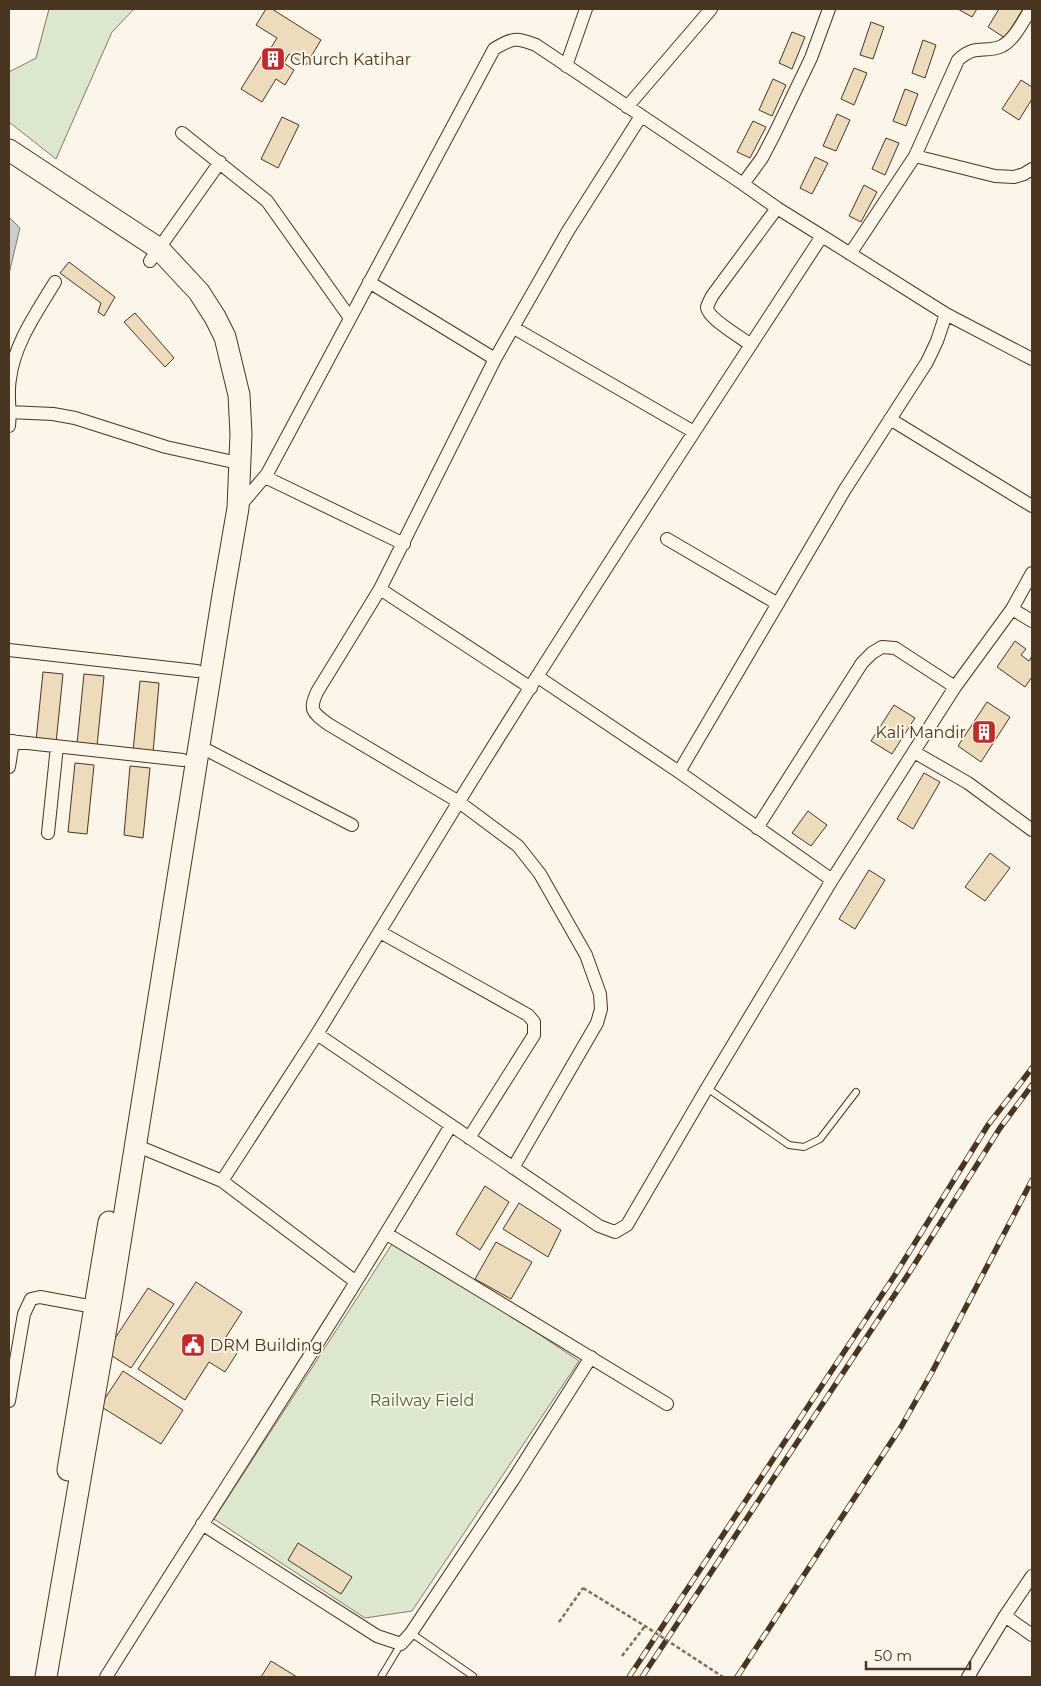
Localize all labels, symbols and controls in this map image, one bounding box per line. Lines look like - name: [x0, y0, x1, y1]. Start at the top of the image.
- building icon: Church Katihar: [260, 46, 286, 72]
- place label: Church Katihar: [290, 50, 411, 69]
- building icon: Kali Mandir: [971, 719, 997, 745]
- place label: Kali Mandir: [876, 723, 966, 742]
- public building icon: DRM Building: [180, 1332, 206, 1358]
- place label: DRM Building: [210, 1336, 323, 1355]
- park label: Railway Field: [370, 1391, 474, 1410]
- scale bar: [866, 1638, 970, 1670]
- text: 50 m: [874, 1646, 912, 1665]

